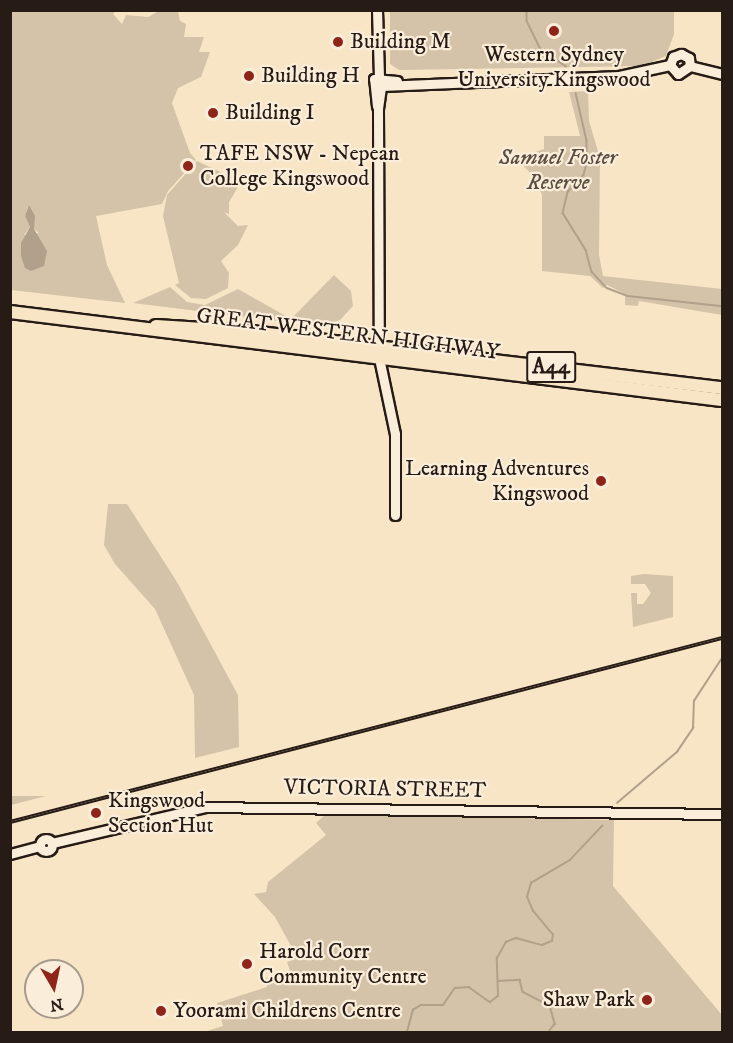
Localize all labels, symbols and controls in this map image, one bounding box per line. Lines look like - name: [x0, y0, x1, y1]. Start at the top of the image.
- marker: Western Sydney University Kingswood: [547, 24, 561, 38]
- place label: Building M: [350, 29, 451, 55]
- marker: Building M: [331, 35, 345, 49]
- place label: Western Sydney University Kingswood: [458, 41, 650, 92]
- place label: Building H: [261, 63, 360, 89]
- marker: Building H: [242, 69, 256, 83]
- place label: Building I: [225, 100, 314, 126]
- marker: Building I: [206, 106, 220, 120]
- place label: TAFE NSW - Nepean College Kingswood: [200, 140, 400, 192]
- park label: Samuel Foster Reserve: [499, 144, 617, 196]
- marker: TAFE NSW - Nepean College Kingswood: [181, 159, 195, 173]
- street label: GREAT WESTERN HIGHWAY: [195, 302, 501, 366]
- road number: A44: [526, 349, 576, 385]
- place label: Learning Adventures Kingswood: [405, 455, 589, 506]
- marker: Learning Adventures Kingswood: [594, 474, 608, 488]
- street label: VICTORIA STREET: [284, 774, 486, 804]
- place label: Kingswood Section Hut: [108, 787, 214, 838]
- marker: Kingswood Section Hut: [89, 806, 103, 820]
- place label: Harold Corr Community Centre: [259, 938, 427, 990]
- marker: Harold Corr Community Centre: [240, 957, 254, 971]
- north arrow: [24, 959, 84, 1019]
- place label: Shaw Park: [543, 987, 635, 1013]
- marker: Shaw Park: [640, 993, 654, 1007]
- text: N: [48, 994, 65, 1016]
- place label: Yoorami Childrens Centre: [173, 998, 401, 1024]
- marker: Yoorami Childrens Centre: [154, 1004, 168, 1018]

